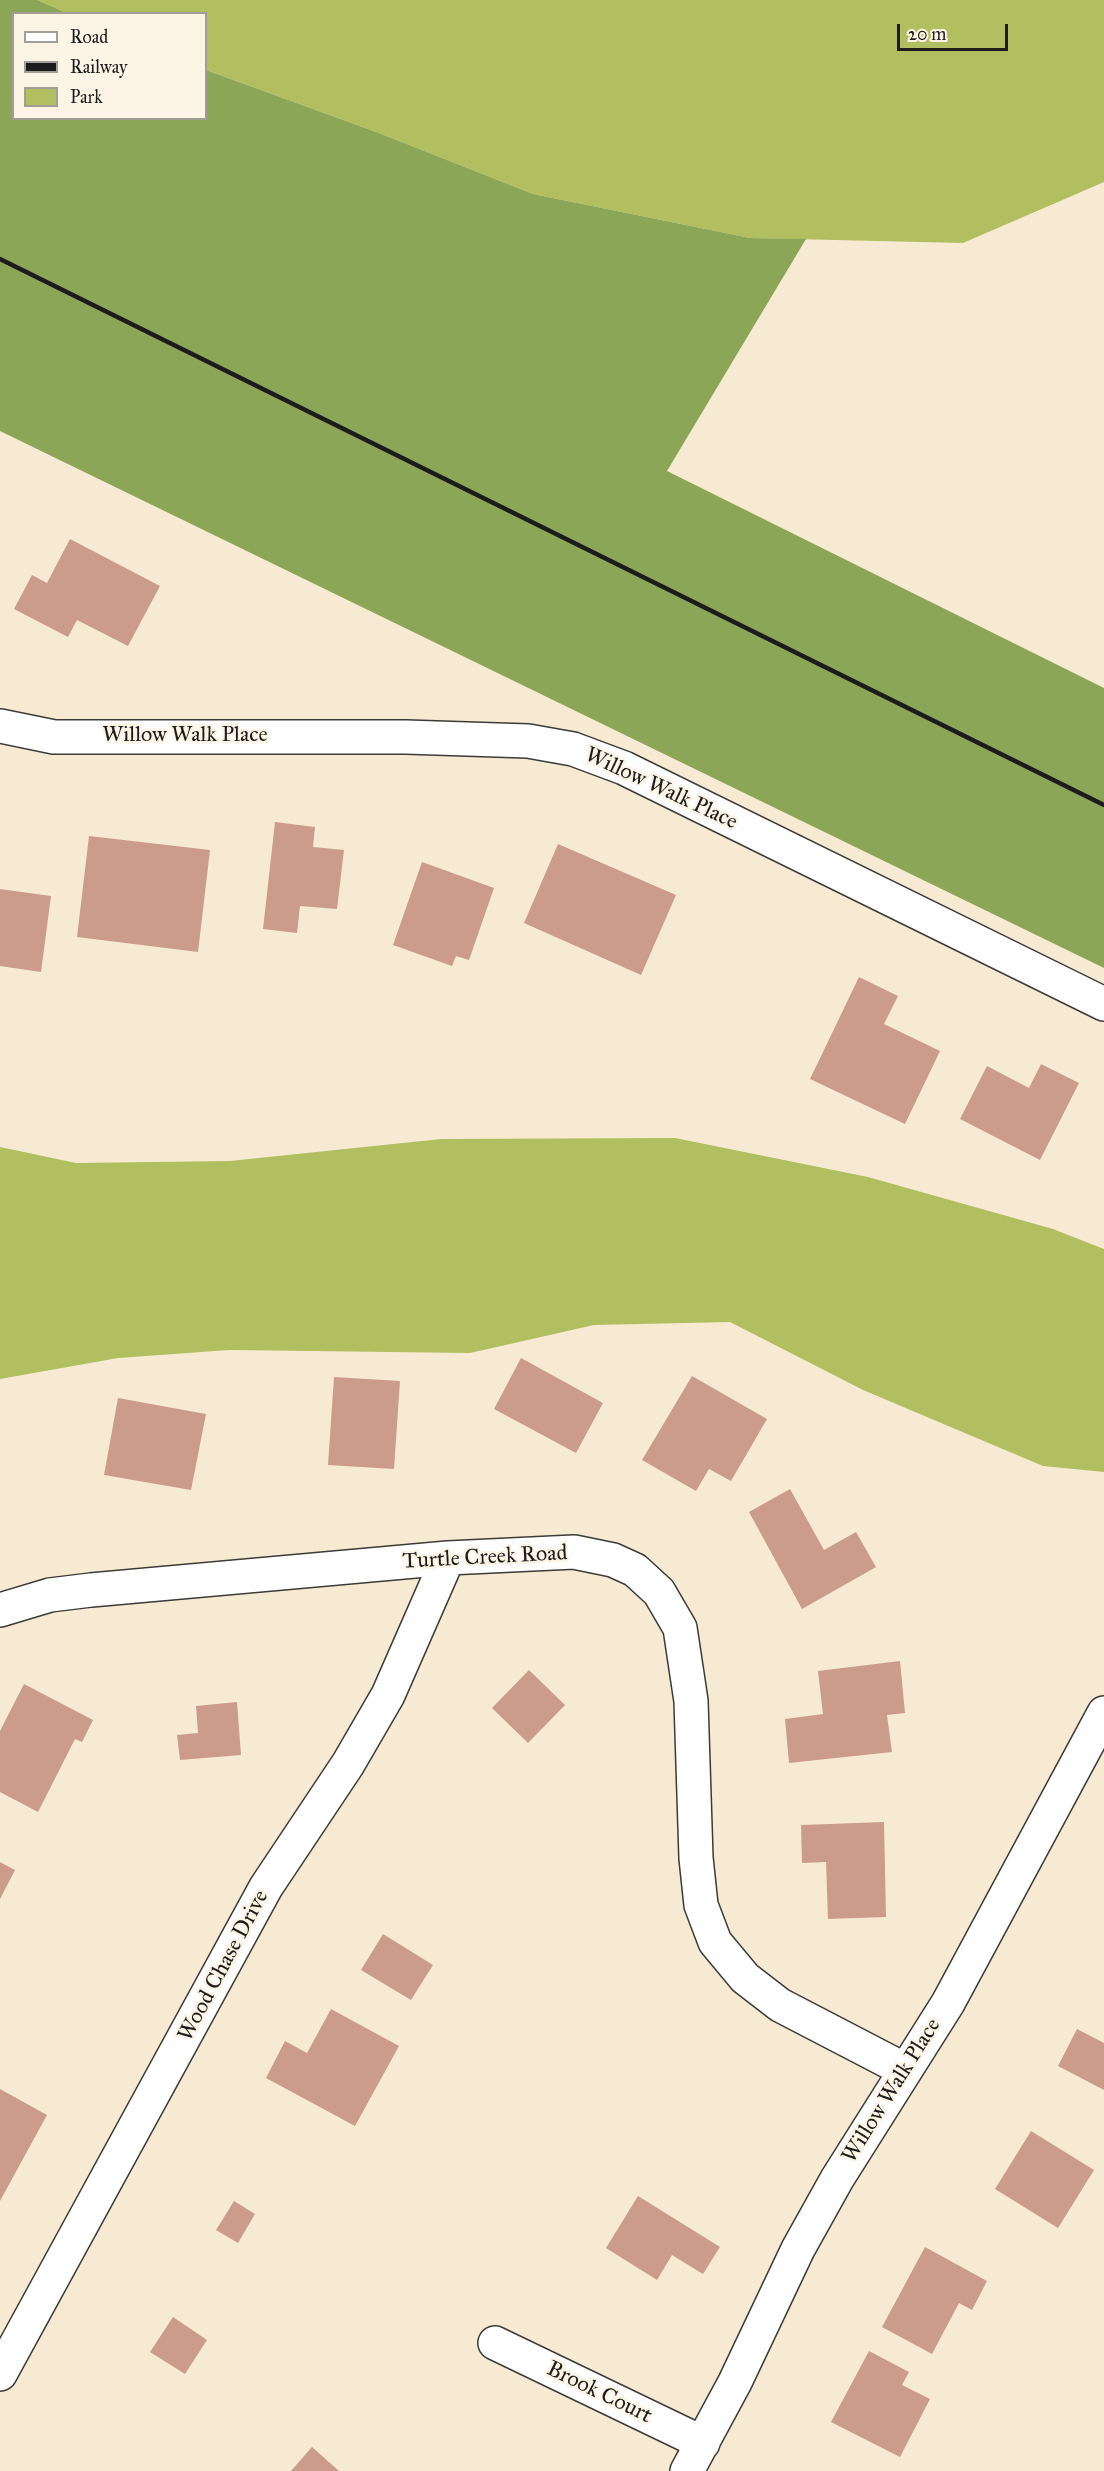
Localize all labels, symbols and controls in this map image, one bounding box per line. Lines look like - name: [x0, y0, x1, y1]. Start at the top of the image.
- legend: [12, 12, 207, 120]
- scale bar: [900, 12, 1011, 50]
- text: 20 m: [908, 23, 946, 45]
- text: Road: [70, 26, 108, 48]
- text: Railway: [70, 56, 127, 78]
- text: Park: [70, 86, 103, 108]
- street label: Willow Walk Place: [102, 723, 268, 749]
- street label: Willow Walk Place: [580, 742, 742, 836]
- street label: Turtle Creek Road: [402, 1540, 568, 1576]
- street label: Wood Chase Drive: [173, 1886, 275, 2046]
- street label: Willow Walk Place: [837, 2014, 947, 2168]
- street label: Brook Court: [542, 2356, 656, 2430]

